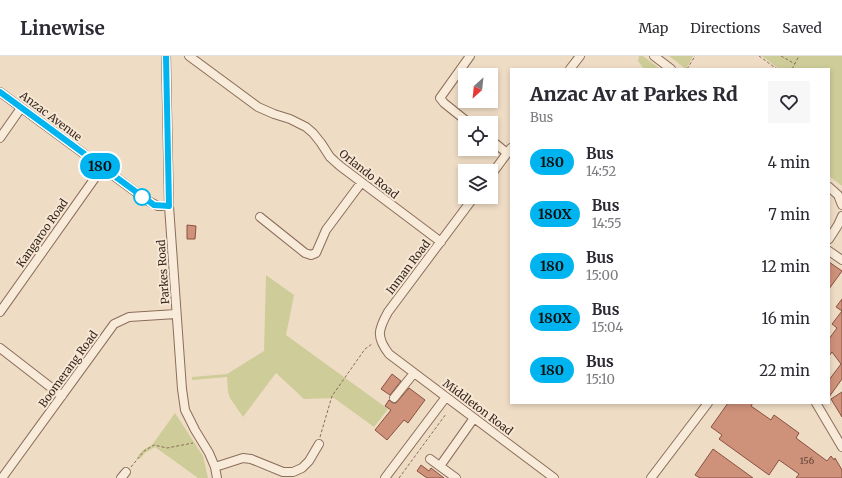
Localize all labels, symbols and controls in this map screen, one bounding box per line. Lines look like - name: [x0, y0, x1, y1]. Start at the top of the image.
- text: Linewise: [20, 16, 105, 40]
- text: Map: [638, 19, 668, 37]
- text: Directions: [690, 19, 760, 37]
- text: Saved: [782, 19, 822, 37]
- north arrow: [458, 68, 498, 108]
- map controls: [458, 68, 498, 204]
- button: heart: [768, 81, 810, 123]
- text: Anzac Av at Parkes Rd: [530, 82, 738, 106]
- street label: Anzac Avenue: [16, 88, 85, 144]
- text: Bus: [530, 109, 553, 126]
- button: locate: [458, 116, 498, 156]
- text: Bus: [586, 144, 614, 163]
- street label: Orlando Road: [336, 146, 402, 202]
- line badge: 180: [77, 153, 123, 179]
- text: 180: [540, 153, 564, 171]
- text: 4 min: [768, 153, 810, 172]
- text: 180: [88, 157, 112, 175]
- text: 14:52: [586, 163, 616, 180]
- button: layers: [458, 164, 498, 204]
- unlabelled marker: [133, 188, 151, 206]
- street label: Kangaroo Road: [13, 196, 71, 270]
- text: Bus: [592, 196, 619, 215]
- text: 180X: [538, 205, 572, 223]
- text: 7 min: [768, 205, 810, 224]
- text: 14:55: [592, 215, 622, 232]
- street label: Inman Road: [383, 237, 433, 297]
- street label: Parkes Road: [154, 239, 172, 305]
- text: Bus: [586, 248, 614, 267]
- text: 180: [540, 257, 564, 275]
- text: 12 min: [761, 257, 810, 276]
- text: 15:00: [586, 267, 618, 284]
- text: Bus: [592, 300, 619, 319]
- text: 180X: [538, 309, 572, 327]
- text: 16 min: [762, 309, 810, 328]
- text: 15:04: [592, 319, 623, 336]
- street label: Boomerang Road: [36, 328, 101, 410]
- text: Bus: [586, 352, 614, 371]
- text: 180: [540, 361, 564, 379]
- text: 22 min: [759, 361, 810, 380]
- text: 15:10: [586, 371, 615, 388]
- street label: Middleton Road: [440, 376, 516, 438]
- house number: 156: [800, 455, 815, 466]

